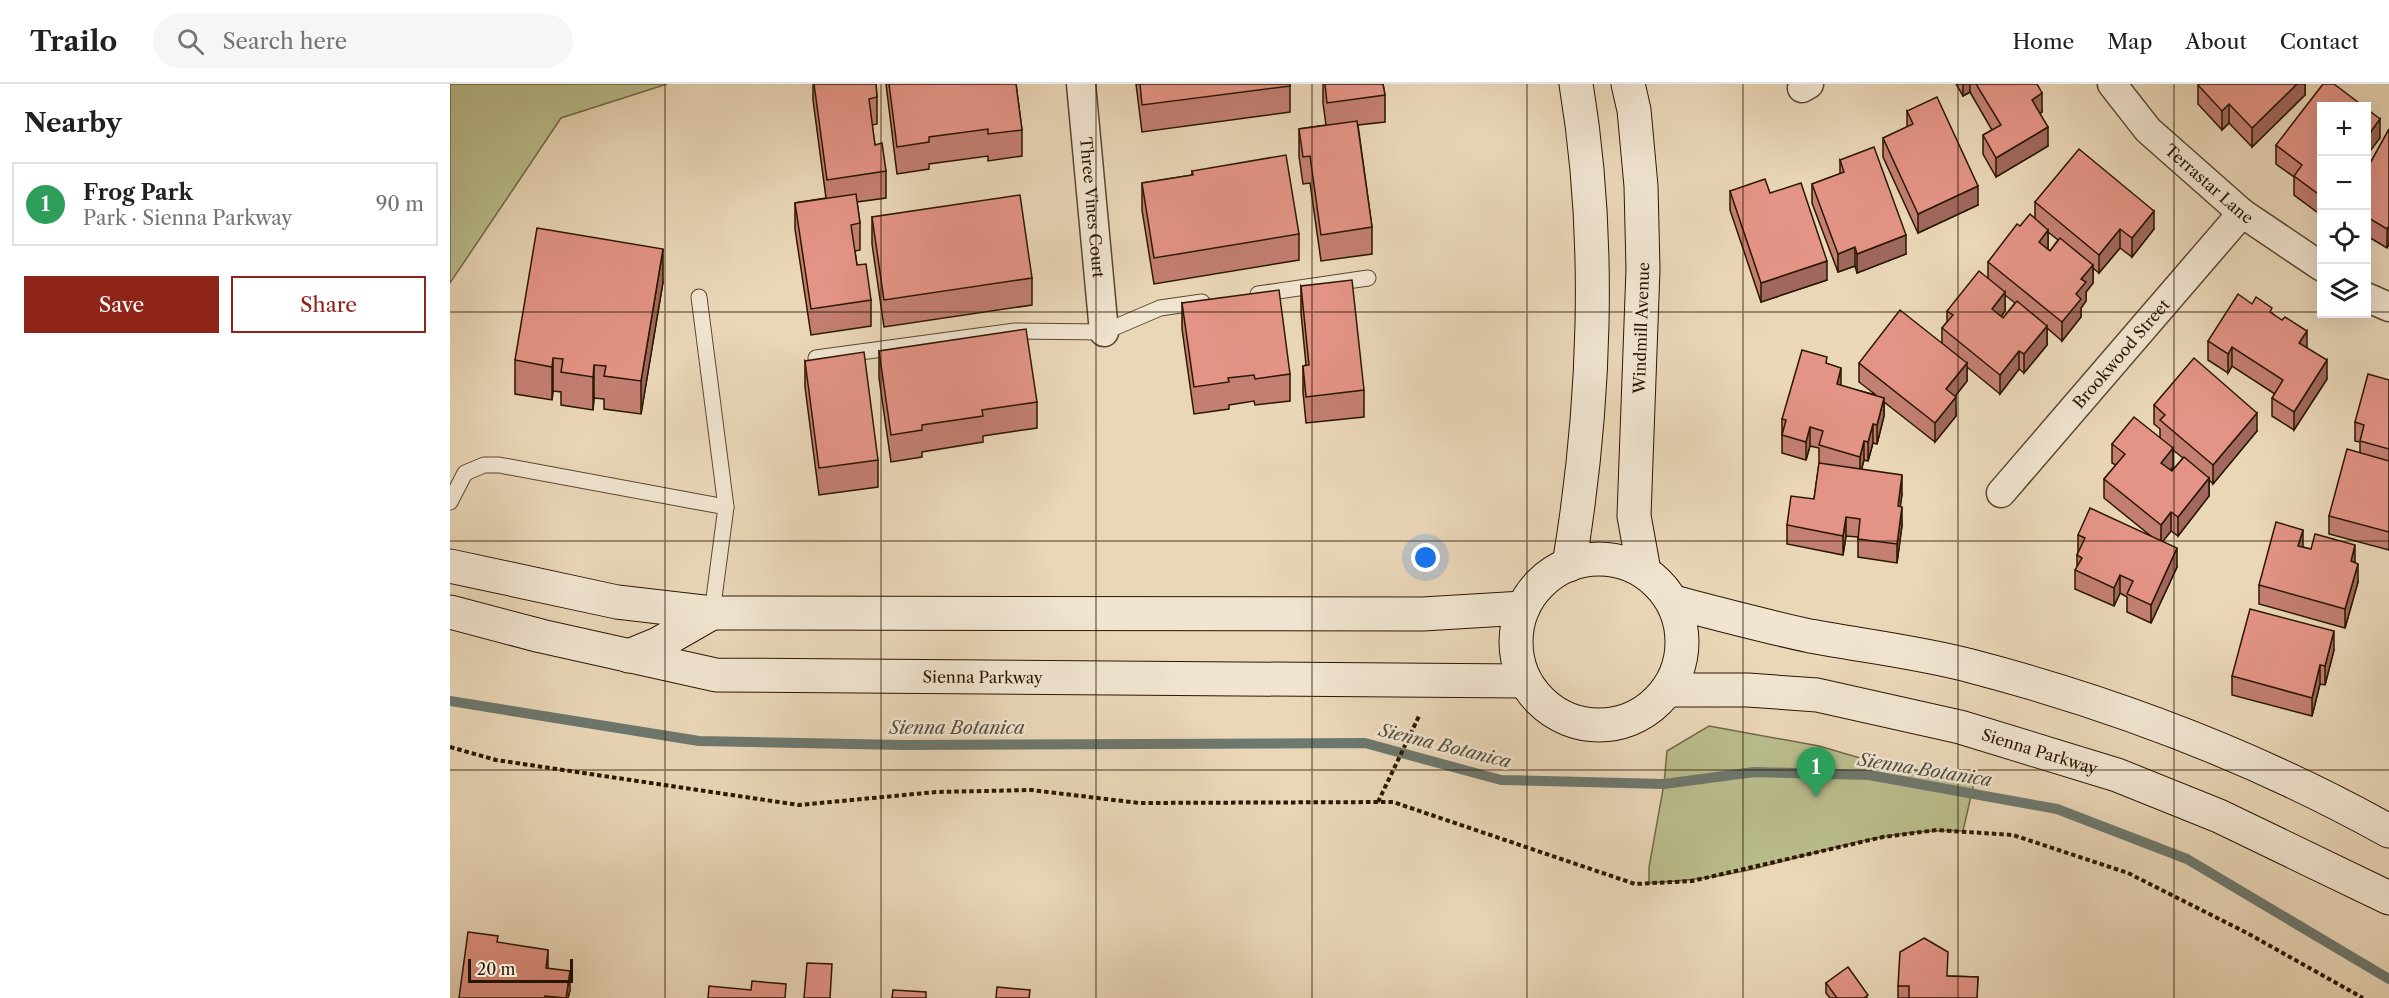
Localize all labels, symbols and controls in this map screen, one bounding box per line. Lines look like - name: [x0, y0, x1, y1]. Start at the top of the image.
- search box: [153, 14, 573, 68]
- text: Trailo: [30, 24, 117, 58]
- icon: search: [174, 25, 207, 58]
- text: Search here: [222, 28, 347, 55]
- text: Home: [2013, 29, 2074, 54]
- text: Map: [2107, 29, 2152, 54]
- text: About: [2185, 29, 2247, 54]
- text: Contact: [2280, 29, 2359, 54]
- map controls: [2317, 102, 2371, 318]
- button: +: [2317, 102, 2371, 156]
- text: Nearby: [24, 107, 122, 139]
- street label: Three Vines Court: [1076, 136, 1109, 279]
- street label: Terrastar Lane: [2161, 140, 2257, 228]
- button: −: [2317, 156, 2371, 210]
- text: Frog Park: [83, 179, 193, 206]
- text: 1: [41, 192, 50, 216]
- text: 90 m: [376, 192, 424, 216]
- text: Park · Sienna Parkway: [83, 206, 292, 230]
- button: locate: [2317, 210, 2371, 264]
- street label: Windmill Avenue: [1629, 262, 1653, 395]
- button: layers: [2317, 264, 2371, 318]
- button: Save: [24, 276, 219, 333]
- button: Share: [231, 276, 426, 333]
- street label: Brookwood Street: [2068, 294, 2174, 412]
- your location: [1411, 543, 1440, 572]
- street label: Sienna Parkway: [922, 667, 1044, 687]
- water label: Sienna Botanica: [888, 717, 1025, 739]
- water label: Sienna Botanica: [1376, 719, 1514, 773]
- street label: Sienna Parkway: [1979, 724, 2101, 779]
- pin: 1: [1796, 748, 1836, 797]
- water label: Sienna Botanica: [1855, 748, 1994, 791]
- scale bar: [468, 956, 573, 984]
- text: 20 m: [477, 959, 516, 979]

